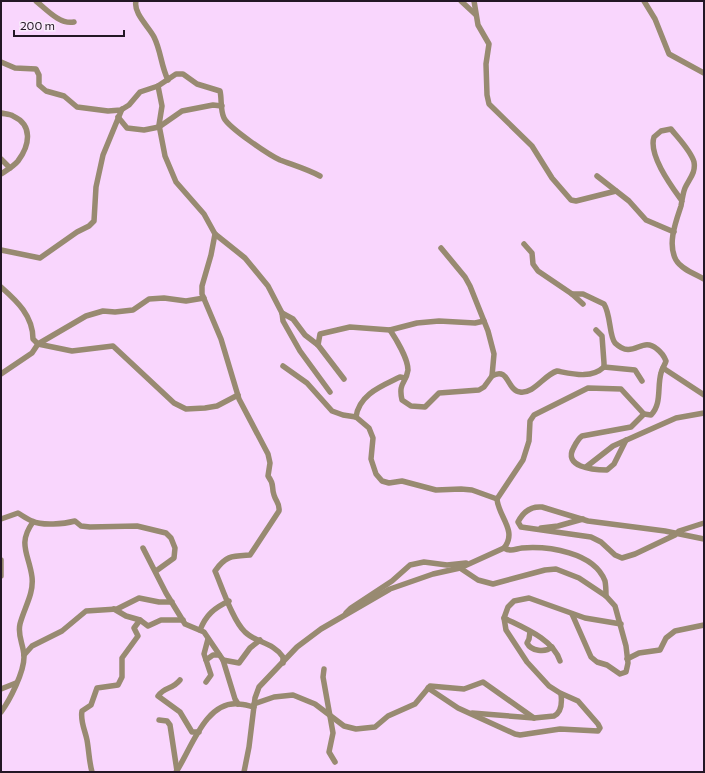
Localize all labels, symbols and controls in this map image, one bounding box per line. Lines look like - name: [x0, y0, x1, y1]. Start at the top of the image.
- scale bar: [14, 12, 124, 38]
- text: 200 m: [20, 18, 55, 32]

